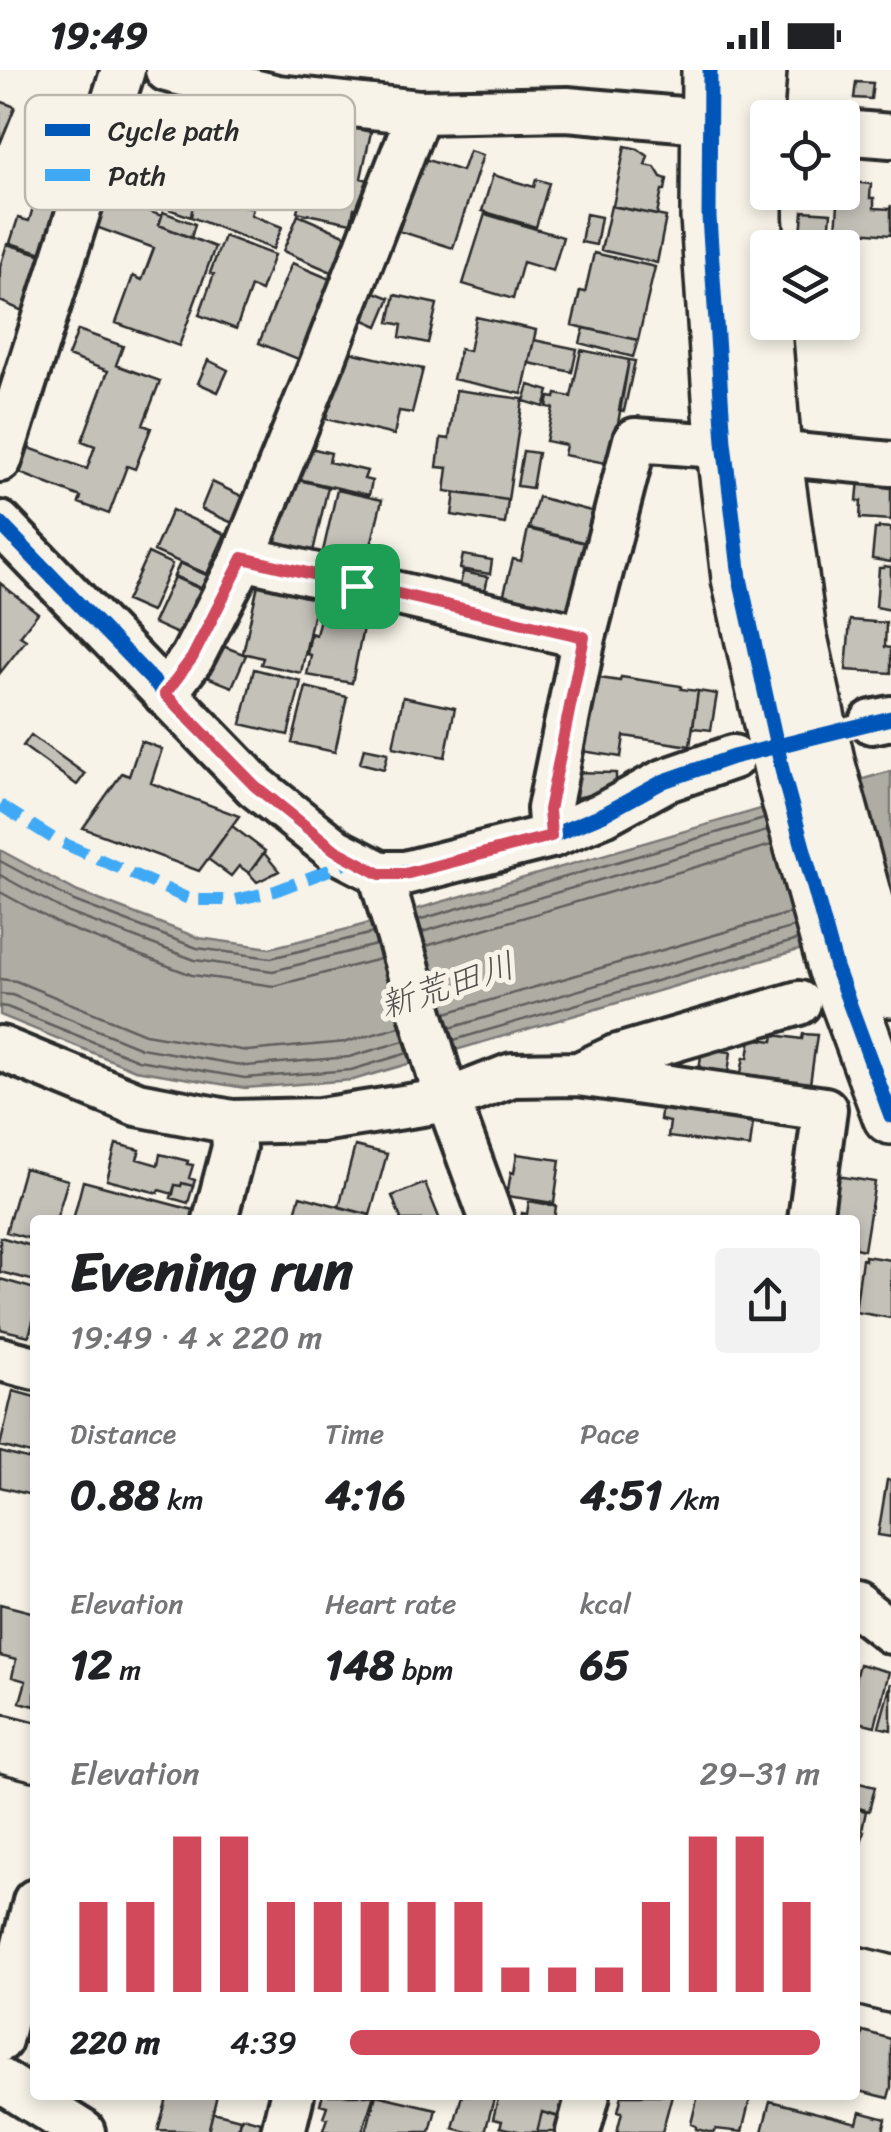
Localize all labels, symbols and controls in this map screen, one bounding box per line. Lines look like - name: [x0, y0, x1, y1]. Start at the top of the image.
- text: 19:49: [50, 2, 148, 69]
- legend: [25, 95, 355, 210]
- map controls: [750, 100, 860, 340]
- button: locate: [750, 100, 860, 210]
- text: Cycle path: [108, 106, 239, 155]
- text: Path: [108, 151, 166, 200]
- button: layers: [750, 230, 860, 340]
- pin: [315, 544, 400, 629]
- icon: arrive: [330, 559, 385, 614]
- water label: 新荒田川: [371, 934, 523, 1036]
- text: Evening run: [70, 1223, 353, 1320]
- button: share: [715, 1248, 820, 1353]
- text: 19:49 · 4 × 220 m: [70, 1309, 322, 1366]
- text: Distance: [70, 1409, 176, 1458]
- text: Time: [325, 1409, 384, 1458]
- text: Pace: [580, 1409, 639, 1458]
- text: 0.88: [70, 1458, 160, 1532]
- text: 4:16: [325, 1458, 406, 1532]
- text: 4:51: [580, 1458, 663, 1532]
- text: km: [160, 1475, 204, 1524]
- text: /km: [663, 1475, 720, 1524]
- text: Elevation: [70, 1579, 183, 1628]
- text: Heart rate: [325, 1579, 456, 1628]
- text: kcal: [580, 1579, 631, 1628]
- text: 12: [70, 1628, 112, 1702]
- text: 148: [325, 1628, 395, 1702]
- text: 65: [580, 1628, 630, 1702]
- text: m: [112, 1645, 141, 1694]
- text: bpm: [395, 1645, 454, 1694]
- text: Elevation: [70, 1745, 200, 1802]
- text: 29–31 m: [700, 1745, 820, 1802]
- text: 220 m: [70, 2014, 160, 2071]
- text: 4:39: [230, 2014, 297, 2071]

